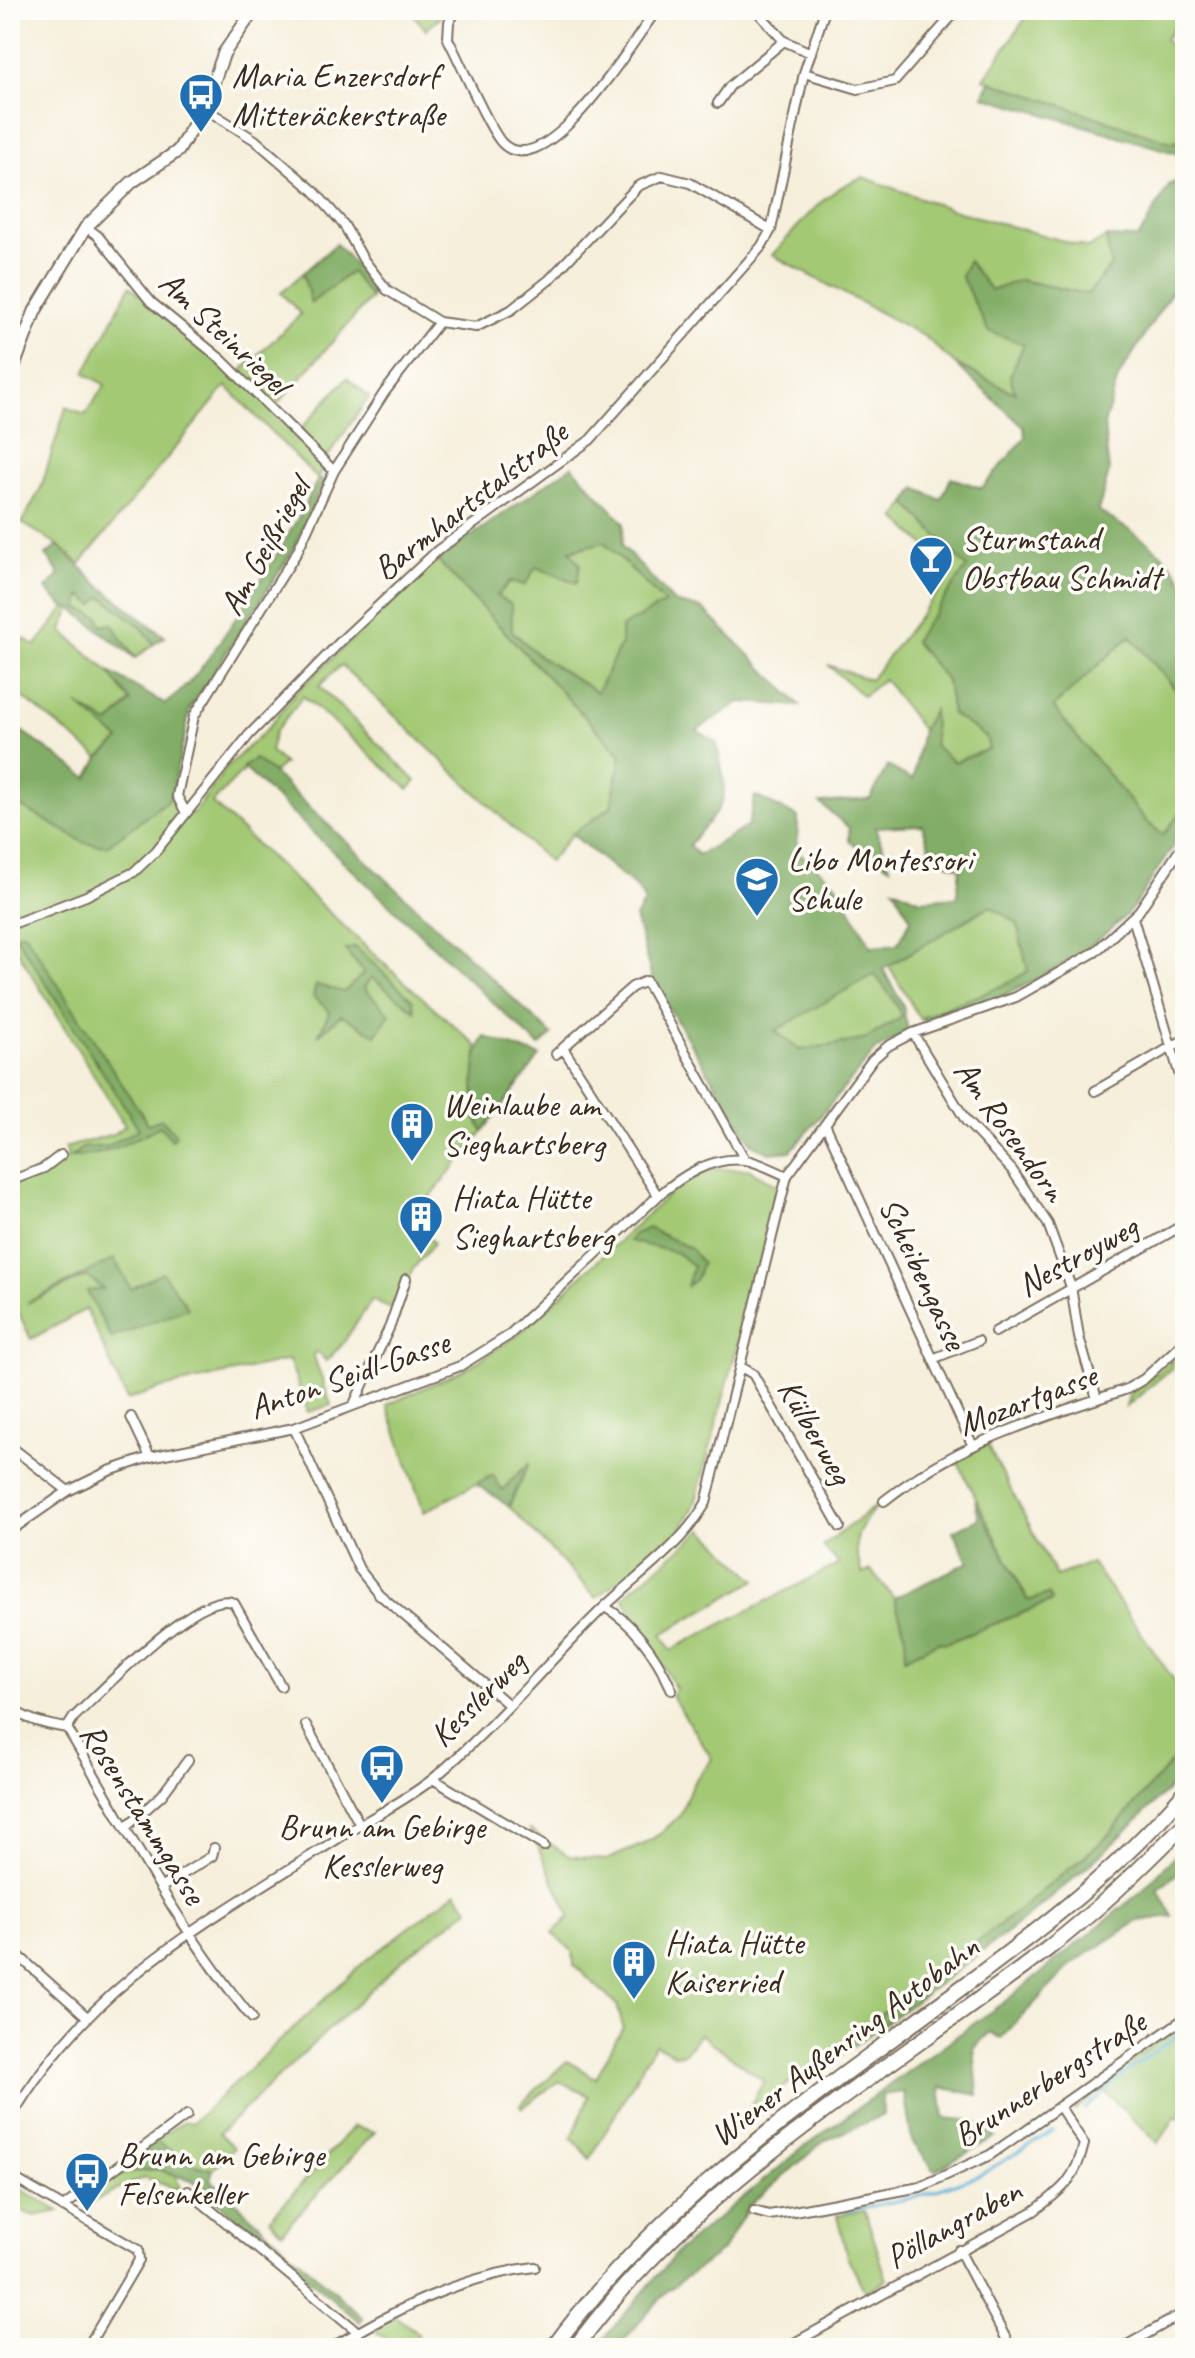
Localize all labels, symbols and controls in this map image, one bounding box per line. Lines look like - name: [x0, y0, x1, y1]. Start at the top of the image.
- place label: Maria Enzersdorf Mitteräckerstraße: [232, 54, 448, 136]
- bus stop icon: Maria Enzersdorf Mitteräckerstraße: [177, 71, 225, 134]
- street label: Am Steinriegel: [150, 261, 304, 408]
- street label: Barmhartstalstraße: [364, 409, 579, 590]
- street label: Am Geißriegel: [209, 465, 323, 622]
- place label: Sturmstand Obstbau Schmidt: [962, 517, 1165, 599]
- bar icon: Sturmstand Obstbau Schmidt: [907, 534, 955, 597]
- place label: Libo Montessori Schule: [788, 838, 977, 920]
- school or university icon: Libo Montessori Schule: [733, 855, 781, 918]
- street label: Am Rosendorn: [945, 1051, 1078, 1211]
- place label: Weinlaube am Sieghartsberg: [443, 1083, 607, 1165]
- building icon: Weinlaube am Sieghartsberg: [388, 1100, 436, 1163]
- place label: Hiata Hütte Sieghartsberg: [452, 1176, 616, 1258]
- street label: Scheibengasse: [870, 1190, 978, 1358]
- building icon: Hiata Hütte Sieghartsberg: [397, 1193, 445, 1256]
- street label: Nestroyweg: [1009, 1204, 1147, 1306]
- street label: Anton Seidl-Gasse: [244, 1320, 457, 1429]
- street label: Mozartgasse: [952, 1352, 1105, 1445]
- street label: Külberweg: [768, 1371, 864, 1494]
- street label: Kesslerweg: [420, 1640, 536, 1756]
- street label: Rosenstammgasse: [71, 1715, 217, 1914]
- bus stop icon: Brunn am Gebirge Kesslerweg: [358, 1742, 406, 1805]
- place label: Brunn am Gebirge Kesslerweg: [279, 1805, 487, 1887]
- place label: Hiata Hütte Kaiserried: [665, 1921, 806, 2003]
- street label: Wiener Außenring Autobahn: [701, 1925, 988, 2156]
- building icon: Hiata Hütte Kaiserried: [610, 1938, 658, 2001]
- street label: Brunnerbergstraße: [945, 1999, 1156, 2157]
- place label: Brunn am Gebirge Felsenkeller: [118, 2133, 326, 2215]
- bus stop icon: Brunn am Gebirge Felsenkeller: [63, 2150, 111, 2213]
- street label: Pöllangraben: [878, 2168, 1030, 2278]

